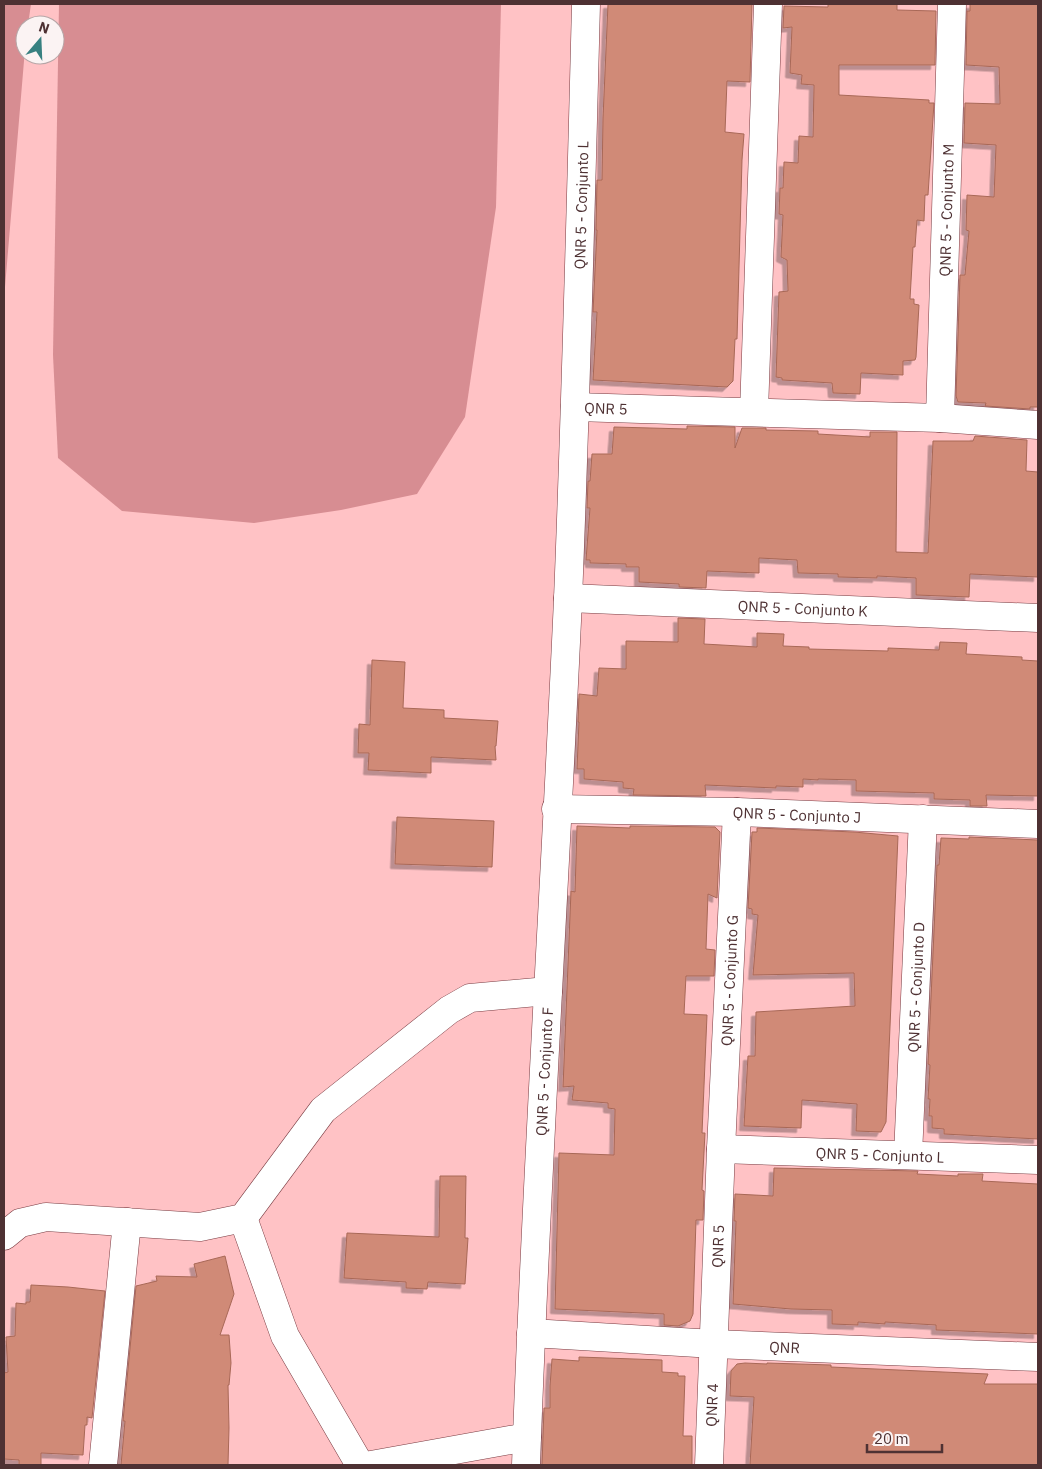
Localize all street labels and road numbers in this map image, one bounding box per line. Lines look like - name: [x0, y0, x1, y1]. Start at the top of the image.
- street label: QNR 5 - Conjunto L: [570, 140, 592, 270]
- street label: QNR 5 - Conjunto M: [935, 143, 957, 277]
- street label: QNR 5: [584, 398, 628, 418]
- street label: QNR 5 - Conjunto K: [737, 596, 869, 620]
- street label: QNR 5 - Conjunto J: [732, 802, 861, 826]
- street label: QNR 5 - Conjunto G: [716, 914, 742, 1046]
- street label: QNR 5 - Conjunto D: [903, 921, 928, 1053]
- street label: QNR 5 - Conjunto F: [531, 1006, 557, 1136]
- street label: QNR 5 - Conjunto L: [815, 1143, 945, 1166]
- street label: QNR 5: [707, 1224, 728, 1268]
- street label: QNR: [769, 1337, 800, 1357]
- street label: QNR 4: [701, 1383, 722, 1427]

